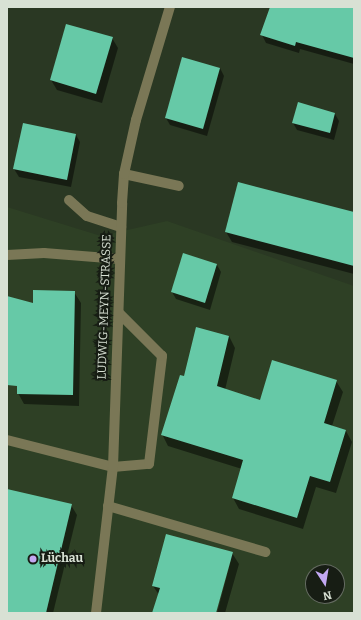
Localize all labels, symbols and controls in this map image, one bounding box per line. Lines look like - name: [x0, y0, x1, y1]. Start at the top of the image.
- street label: LUDWIG-MEYN-STRASSE: [95, 234, 115, 380]
- place label: Lüchau: [41, 552, 83, 566]
- marker: Lüchau: [28, 554, 38, 564]
- north arrow: [305, 564, 345, 604]
- text: N: [322, 588, 333, 602]

